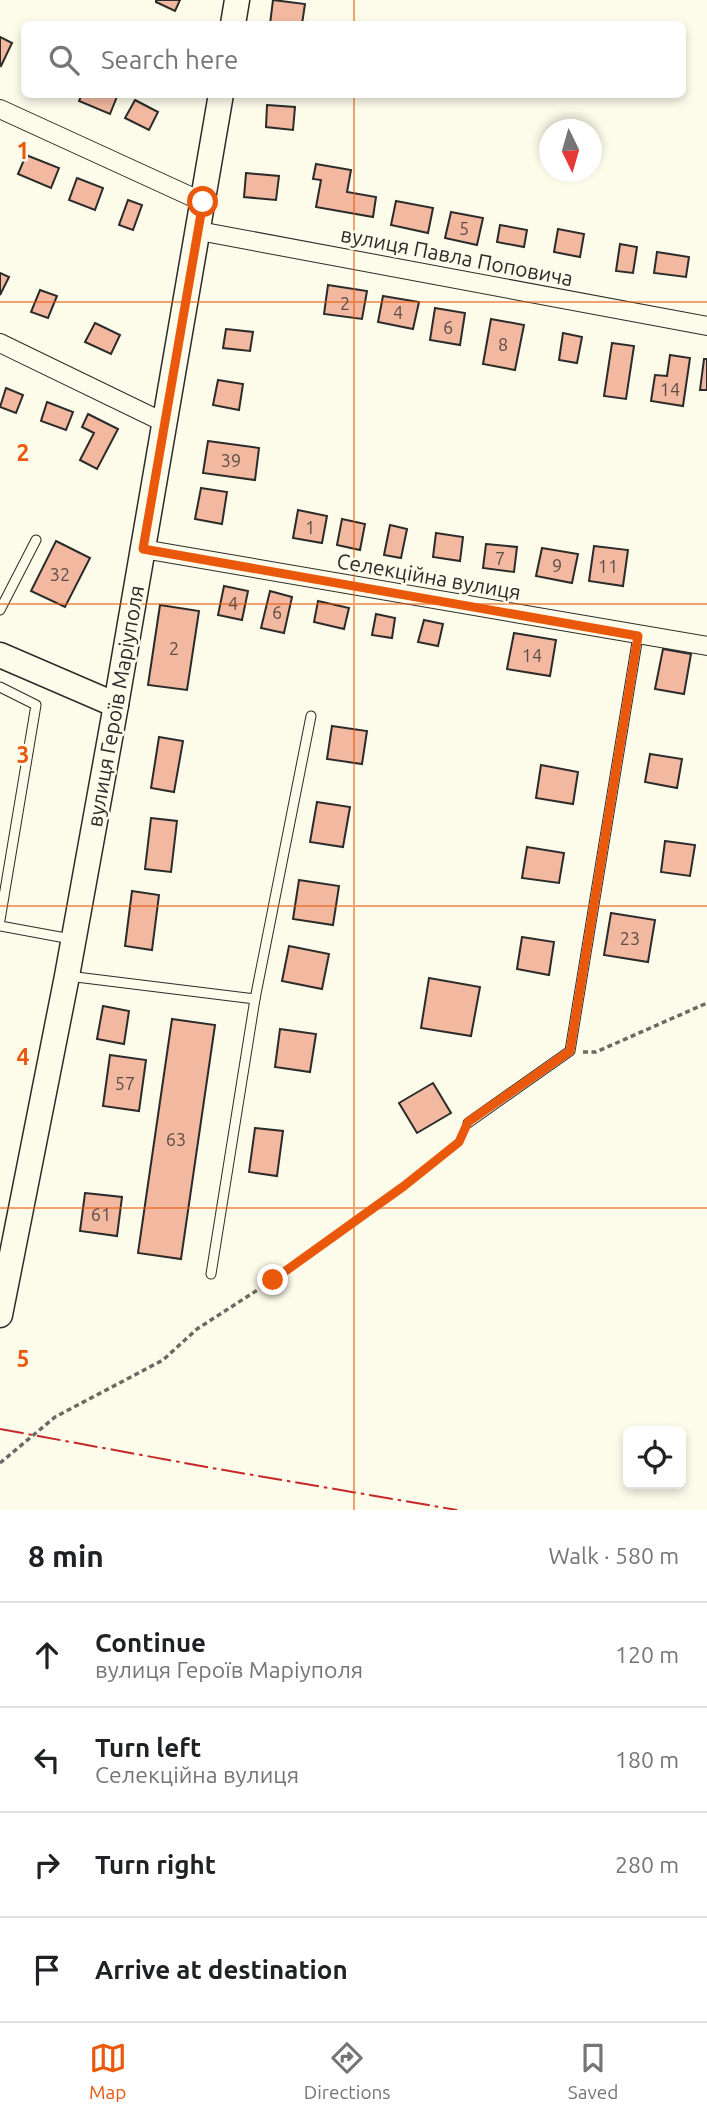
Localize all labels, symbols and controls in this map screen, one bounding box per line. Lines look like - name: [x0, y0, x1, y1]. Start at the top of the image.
- search box: [21, 21, 686, 98]
- icon: search: [45, 41, 83, 79]
- text: Search here: [101, 45, 238, 74]
- north arrow: [539, 119, 602, 182]
- text: 1: [17, 138, 29, 163]
- route start: [187, 186, 218, 217]
- house number: 5: [459, 218, 469, 238]
- street label: вулиця Павла Поповича: [339, 222, 575, 290]
- house number: 2: [340, 293, 350, 313]
- house number: 4: [393, 302, 403, 322]
- house number: 6: [443, 317, 453, 337]
- house number: 8: [498, 334, 508, 354]
- house number: 14: [660, 379, 680, 399]
- text: 2: [17, 440, 29, 465]
- house number: 39: [221, 450, 241, 470]
- house number: 1: [305, 517, 315, 537]
- street label: Селекційна вулиця: [335, 548, 523, 604]
- house number: 7: [495, 548, 505, 568]
- house number: 9: [552, 555, 562, 575]
- house number: 11: [598, 556, 618, 576]
- house number: 32: [50, 564, 70, 584]
- street label: вулиця Героїв Маріуполя: [82, 583, 148, 829]
- house number: 4: [228, 593, 238, 613]
- house number: 6: [272, 602, 282, 622]
- house number: 2: [169, 638, 179, 658]
- house number: 14: [522, 645, 542, 665]
- text: 3: [17, 742, 29, 767]
- house number: 23: [620, 928, 640, 948]
- text: 4: [17, 1044, 30, 1069]
- house number: 57: [115, 1073, 135, 1093]
- house number: 63: [166, 1129, 186, 1149]
- house number: 61: [91, 1204, 111, 1224]
- route end: [257, 1264, 288, 1295]
- text: 5: [17, 1346, 29, 1371]
- map controls: [623, 1426, 686, 1489]
- button: locate: [623, 1426, 686, 1489]
- text: 8 min: [28, 1539, 104, 1573]
- text: Walk · 580 m: [548, 1543, 679, 1568]
- text: Continue: [95, 1628, 206, 1657]
- icon: ahead: [28, 1636, 66, 1674]
- text: 120 m: [615, 1642, 679, 1667]
- text: вулиця Героїв Маріуполя: [95, 1657, 363, 1682]
- text: Turn left: [95, 1733, 201, 1762]
- icon: left: [28, 1741, 66, 1779]
- text: 180 m: [615, 1747, 679, 1772]
- text: Селекційна вулиця: [95, 1762, 299, 1787]
- icon: right: [28, 1846, 66, 1884]
- text: Turn right: [95, 1850, 216, 1879]
- text: 280 m: [615, 1852, 679, 1877]
- icon: arrive: [28, 1951, 66, 1989]
- text: Arrive at destination: [95, 1955, 348, 1984]
- tab: Map: [89, 2039, 127, 2103]
- tab: Directions: [304, 2039, 391, 2103]
- tab: Saved: [568, 2039, 618, 2103]

